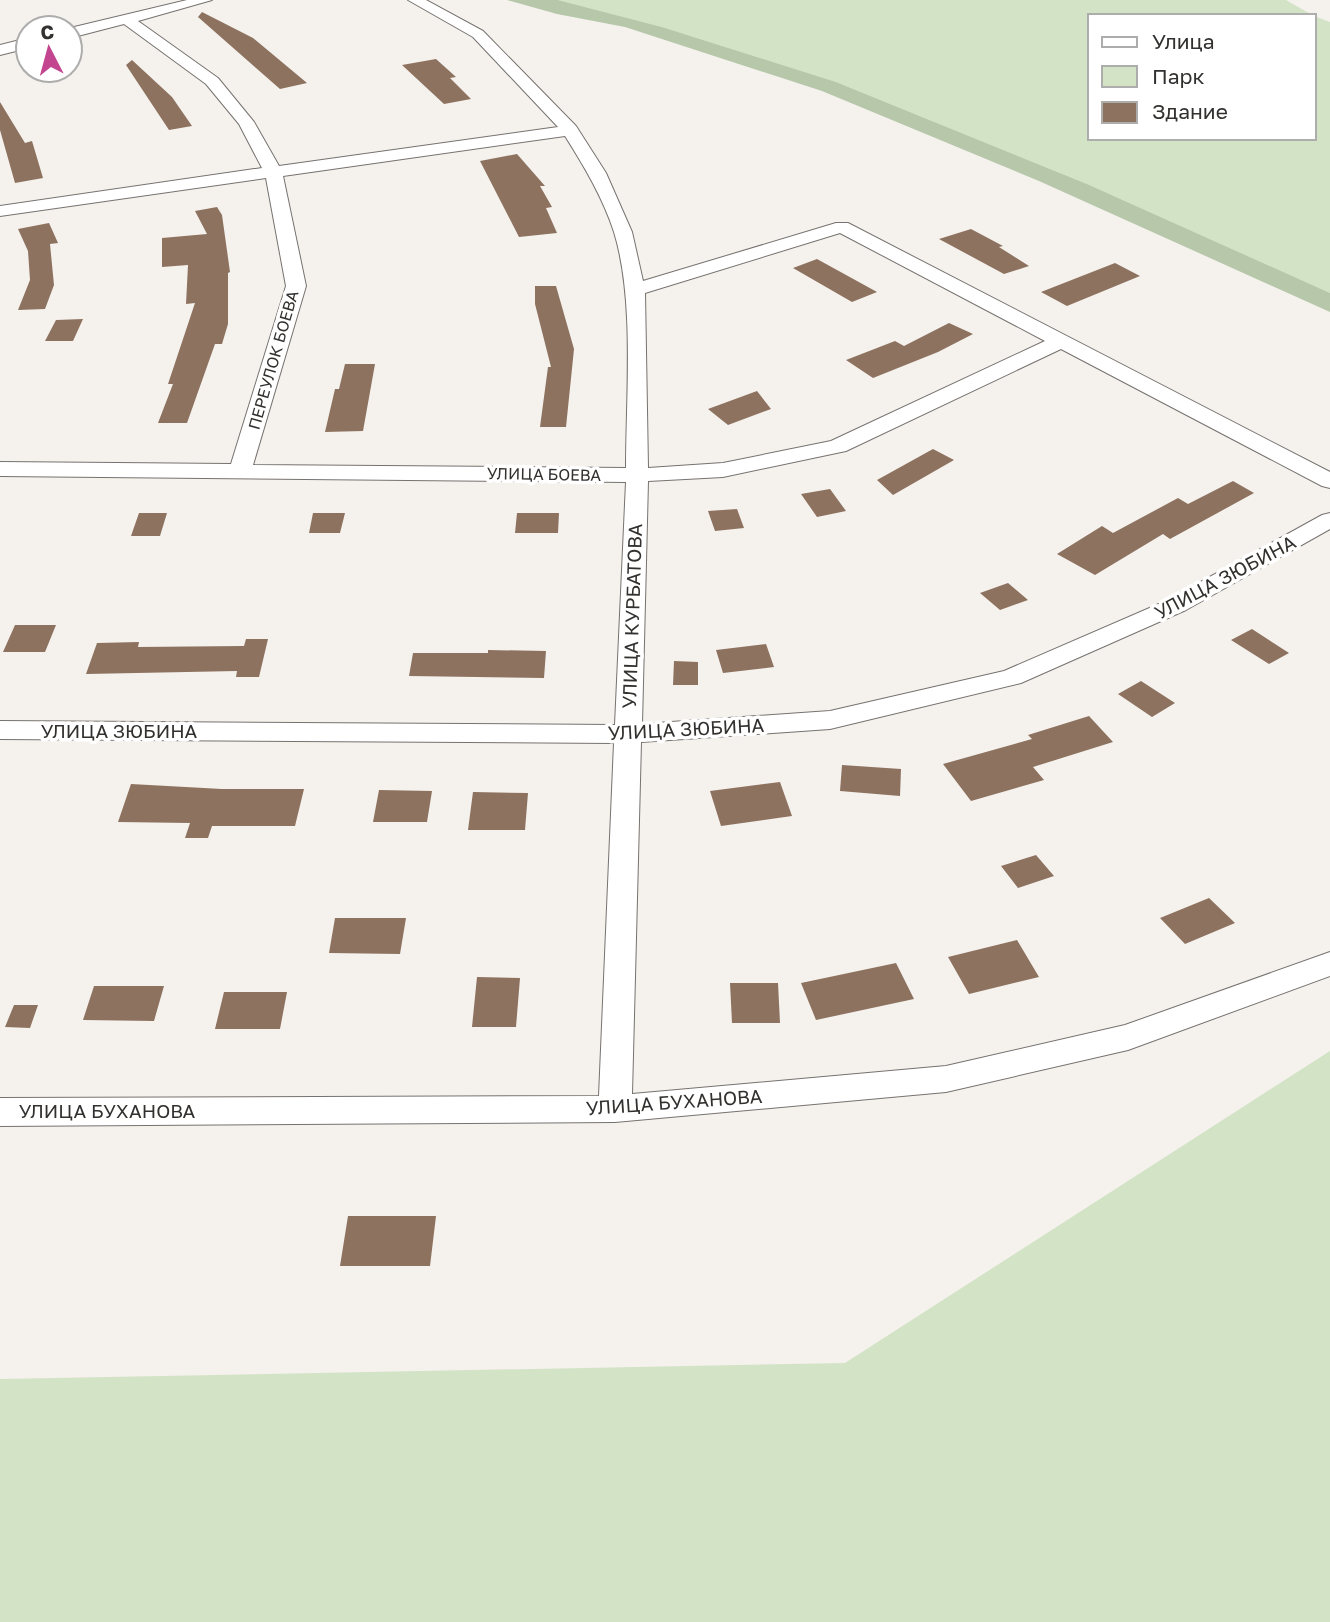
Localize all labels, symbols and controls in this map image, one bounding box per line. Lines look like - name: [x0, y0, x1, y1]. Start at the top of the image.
- north arrow: [14, 14, 84, 84]
- legend: [1088, 14, 1316, 140]
- text: С: [39, 19, 55, 44]
- text: Улица: [1152, 28, 1215, 54]
- text: Парк: [1152, 63, 1205, 89]
- text: Здание: [1152, 98, 1228, 124]
- street label: ПЕРЕУЛОК БОЕВА: [244, 288, 303, 432]
- street label: УЛИЦА БОЕВА: [487, 463, 602, 485]
- street label: УЛИЦА КУРБАТОВА: [617, 523, 646, 709]
- street label: УЛИЦА ЗЮБИНА: [1150, 530, 1300, 623]
- street label: УЛИЦА ЗЮБИНА: [607, 713, 765, 744]
- street label: УЛИЦА ЗЮБИНА: [41, 719, 198, 742]
- street label: УЛИЦА БУХАНОВА: [585, 1084, 763, 1119]
- street label: УЛИЦА БУХАНОВА: [19, 1099, 196, 1122]

